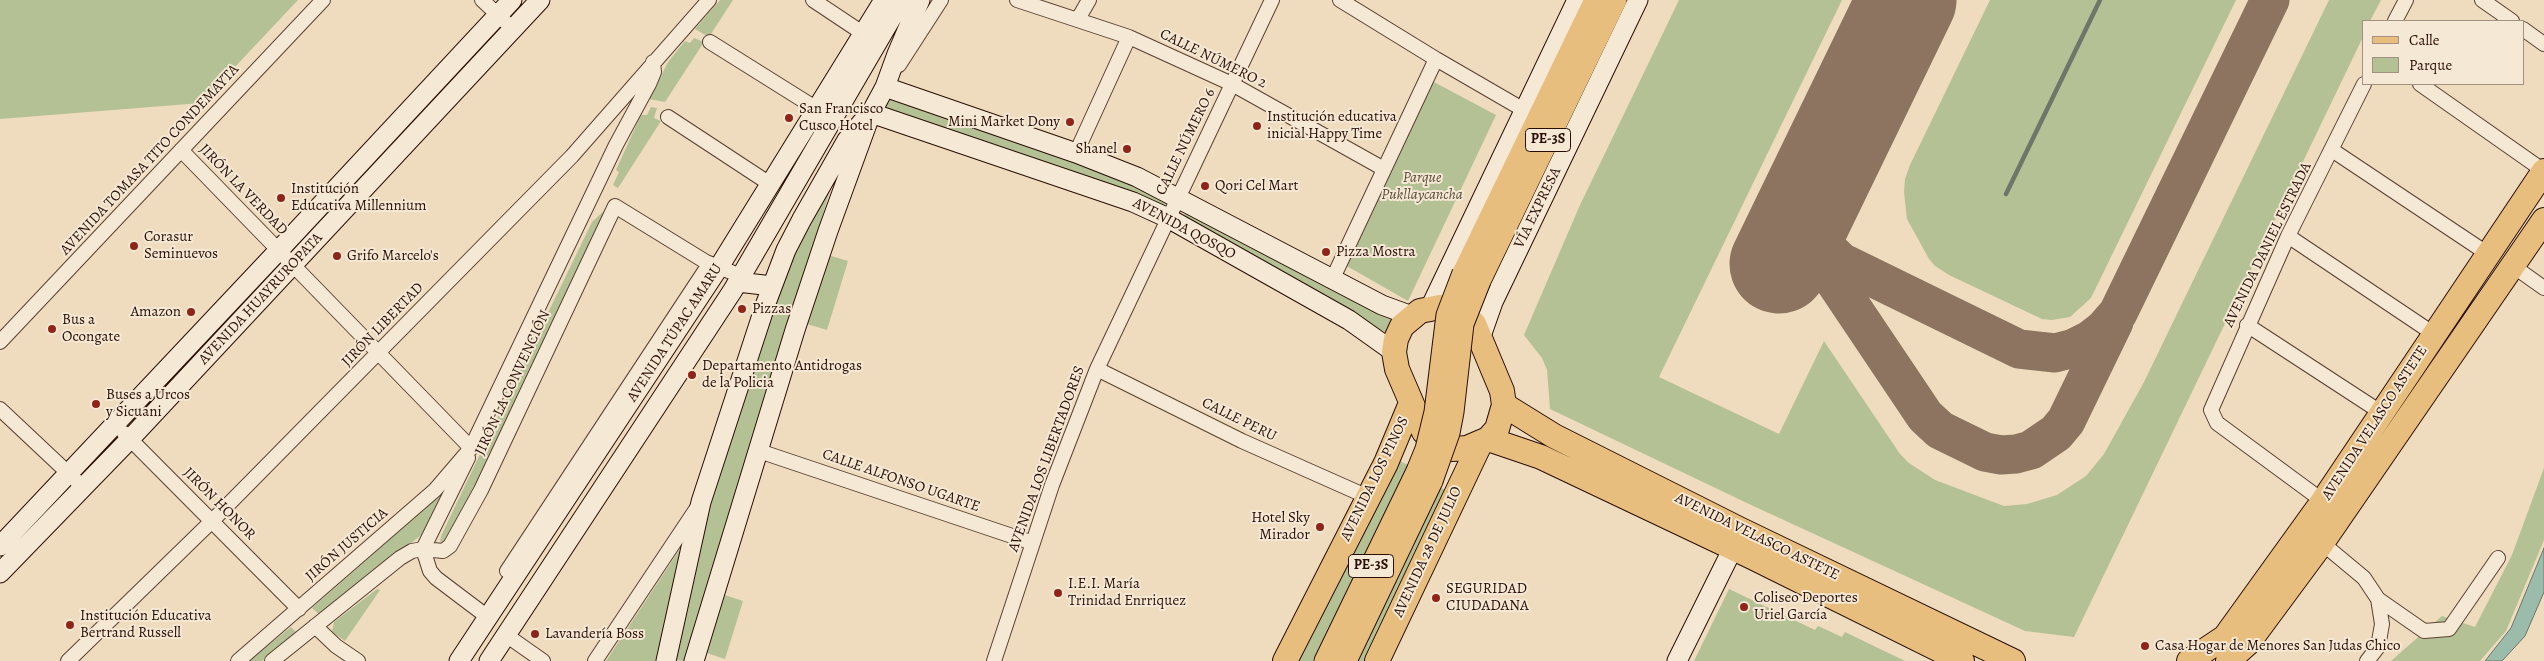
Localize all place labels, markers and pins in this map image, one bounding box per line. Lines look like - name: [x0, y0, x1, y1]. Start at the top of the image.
- place label: San Francisco Cusco Hotel: [799, 100, 883, 135]
- place label: Institución educativa inicial Happy Time: [1267, 108, 1397, 143]
- marker: San Francisco Cusco Hotel: [783, 112, 795, 124]
- place label: Mini Market Dony: [948, 113, 1060, 131]
- marker: Mini Market Dony: [1064, 116, 1076, 128]
- marker: Institución educativa inicial Happy Time: [1251, 120, 1263, 132]
- place label: Shanel: [1076, 140, 1117, 158]
- marker: Shanel: [1121, 143, 1133, 155]
- place label: Qori Cel Mart: [1215, 177, 1299, 195]
- place label: Institución Educativa Millennium: [291, 180, 427, 215]
- marker: Qori Cel Mart: [1199, 180, 1211, 192]
- marker: Institución Educativa Millennium: [275, 192, 287, 204]
- place label: Corasur Seminuevos: [144, 228, 218, 263]
- marker: Corasur Seminuevos: [128, 240, 140, 252]
- place label: Pizza Mostra: [1336, 243, 1416, 261]
- marker: Pizza Mostra: [1320, 246, 1332, 258]
- place label: Grifo Marcelo's: [347, 247, 439, 265]
- marker: Grifo Marcelo's: [331, 250, 343, 262]
- place label: Pizzas: [752, 300, 791, 318]
- place label: Amazon: [130, 303, 181, 321]
- marker: Pizzas: [736, 303, 748, 315]
- marker: Amazon: [185, 306, 197, 318]
- place label: Bus a Ocongate: [62, 311, 120, 346]
- marker: Bus a Ocongate: [46, 323, 58, 335]
- place label: Departamento Antidrogas de la Policia: [702, 357, 862, 392]
- marker: Departamento Antidrogas de la Policia: [686, 369, 698, 381]
- place label: Buses a Urcos y Sicuani: [106, 386, 190, 421]
- marker: Buses a Urcos y Sicuani: [90, 398, 102, 410]
- place label: Hotel Sky Mirador: [1251, 509, 1310, 544]
- marker: Hotel Sky Mirador: [1314, 521, 1326, 533]
- place label: I.E.I. María Trinidad Enrriquez: [1068, 575, 1186, 610]
- place label: SEGURIDAD CIUDADANA: [1446, 580, 1529, 615]
- marker: I.E.I. María Trinidad Enrriquez: [1052, 587, 1064, 599]
- place label: Coliseo Deportes Uriel García: [1754, 589, 1858, 624]
- marker: SEGURIDAD CIUDADANA: [1430, 592, 1442, 604]
- marker: Coliseo Deportes Uriel García: [1738, 601, 1750, 613]
- place label: Institución Educativa Bertrand Russell: [80, 607, 211, 642]
- marker: Institución Educativa Bertrand Russell: [64, 619, 76, 631]
- place label: Lavandería Boss: [545, 625, 644, 643]
- marker: Lavandería Boss: [529, 628, 541, 640]
- place label: Casa Hogar de Menores San Judas Chico: [2155, 637, 2400, 655]
- marker: Casa Hogar de Menores San Judas Chico: [2139, 640, 2151, 652]

